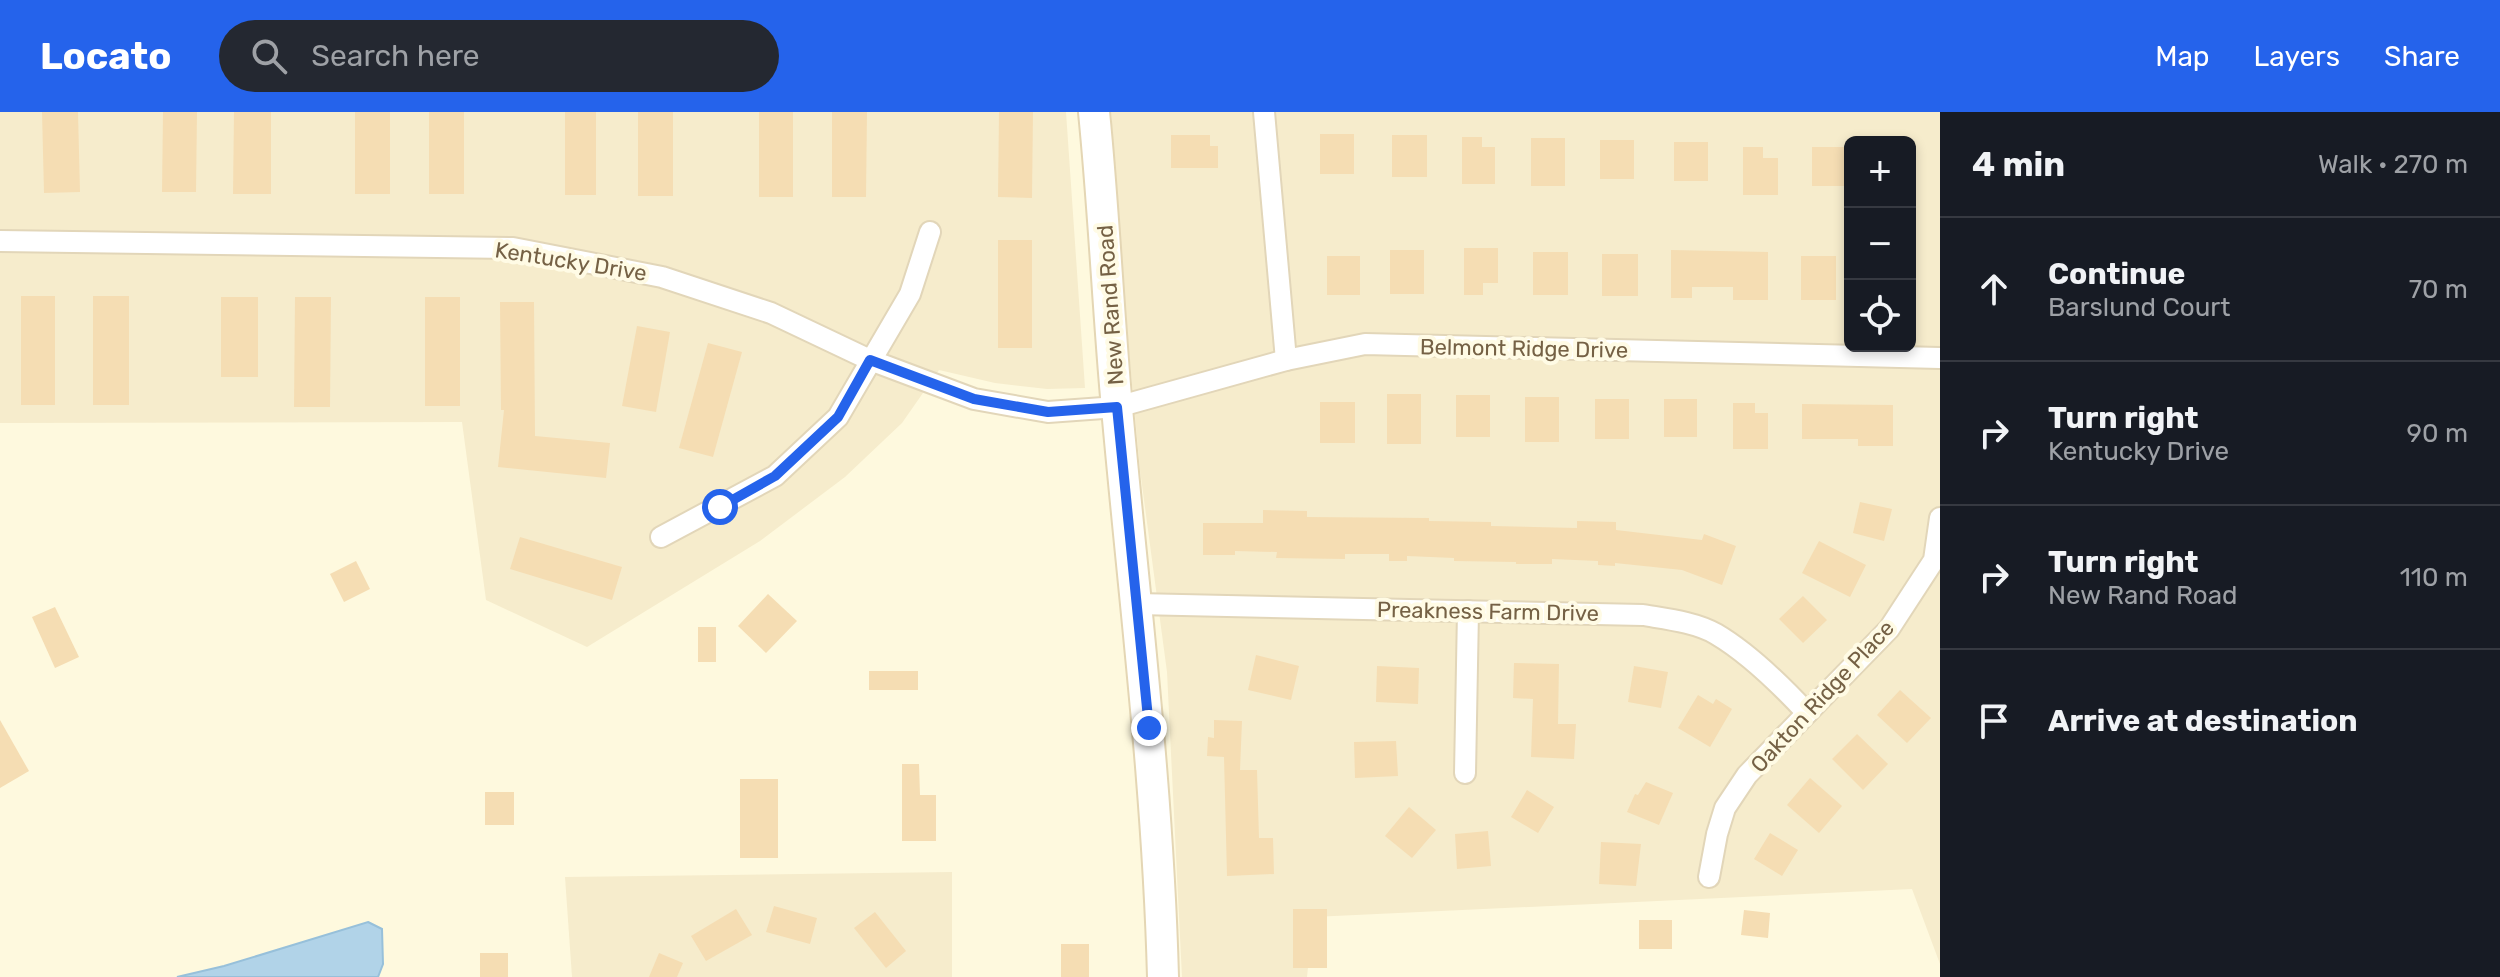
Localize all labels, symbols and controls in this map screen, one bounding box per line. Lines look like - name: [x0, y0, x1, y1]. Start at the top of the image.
- search box: [219, 20, 779, 92]
- text: Locato: [40, 33, 171, 79]
- icon: search: [247, 34, 291, 78]
- text: Search here: [311, 38, 480, 74]
- text: Map: [2155, 40, 2210, 73]
- text: Layers: [2254, 40, 2340, 73]
- text: Share: [2384, 40, 2460, 73]
- map controls: [1844, 136, 1916, 352]
- button: +: [1844, 136, 1916, 208]
- text: 4 min: [1972, 144, 2065, 185]
- text: Walk · 270 m: [2318, 149, 2468, 180]
- button: −: [1844, 208, 1916, 280]
- street label: New Rand Road: [1091, 224, 1130, 386]
- street label: Kentucky Drive: [493, 236, 649, 287]
- text: Continue: [2048, 256, 2185, 292]
- icon: ahead: [1972, 267, 2016, 311]
- text: 70 m: [2409, 274, 2468, 305]
- button: locate: [1844, 280, 1916, 352]
- text: Barslund Court: [2048, 292, 2230, 323]
- street label: Belmont Ridge Drive: [1420, 333, 1628, 364]
- text: Turn right: [2048, 400, 2199, 436]
- icon: right: [1972, 411, 2016, 455]
- text: 90 m: [2407, 418, 2468, 449]
- text: Kentucky Drive: [2048, 436, 2229, 467]
- route start: [702, 489, 738, 525]
- text: Turn right: [2048, 544, 2199, 580]
- icon: right: [1972, 555, 2016, 599]
- text: 110 m: [2400, 562, 2468, 593]
- text: New Rand Road: [2048, 580, 2238, 611]
- street label: Preakness Farm Drive: [1377, 596, 1599, 627]
- street label: Oakton Ridge Place: [1745, 615, 1900, 778]
- icon: arrive: [1972, 699, 2016, 743]
- text: Arrive at destination: [2048, 703, 2358, 739]
- route end: [1131, 710, 1167, 746]

